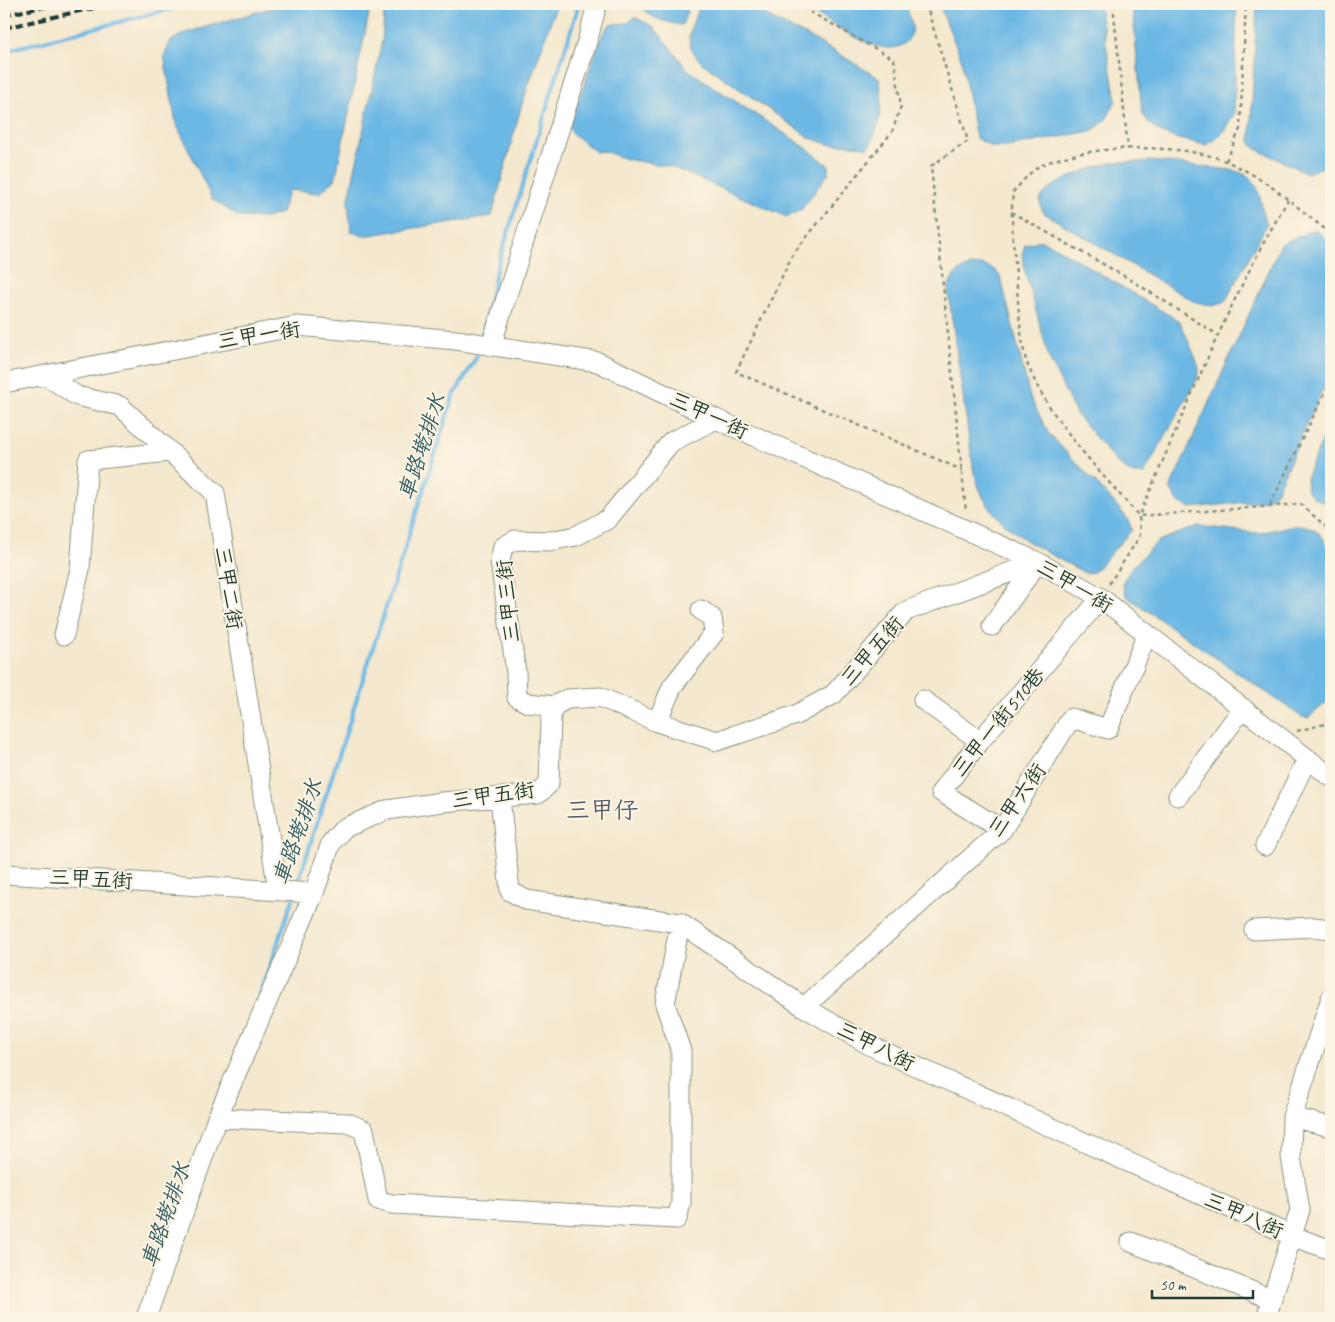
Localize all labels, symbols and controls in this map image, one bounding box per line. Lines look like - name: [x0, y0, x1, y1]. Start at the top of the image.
- street label: 三甲一街: [215, 316, 303, 354]
- street label: 三甲一街: [665, 385, 753, 445]
- water label: 車路墘排水: [392, 389, 453, 504]
- street label: 三甲二街: [210, 544, 248, 632]
- street label: 三甲一街: [1032, 553, 1118, 619]
- street label: 三甲三街: [491, 558, 525, 644]
- street label: 三甲五街: [835, 611, 909, 691]
- street label: 三甲一街510巷: [946, 662, 1050, 782]
- street label: 三甲六街: [982, 758, 1052, 842]
- water label: 車路墘排水: [267, 775, 329, 889]
- street label: 三甲五街: [450, 776, 536, 814]
- district label: 三甲仔: [566, 795, 638, 825]
- street label: 三甲五街: [48, 864, 134, 894]
- street label: 三甲八街: [833, 1015, 919, 1077]
- water label: 車路墘排水: [135, 1158, 197, 1272]
- street label: 三甲八街: [1200, 1186, 1288, 1244]
- scale bar: [1152, 1267, 1254, 1299]
- text: 50 m: [1160, 1276, 1187, 1295]

